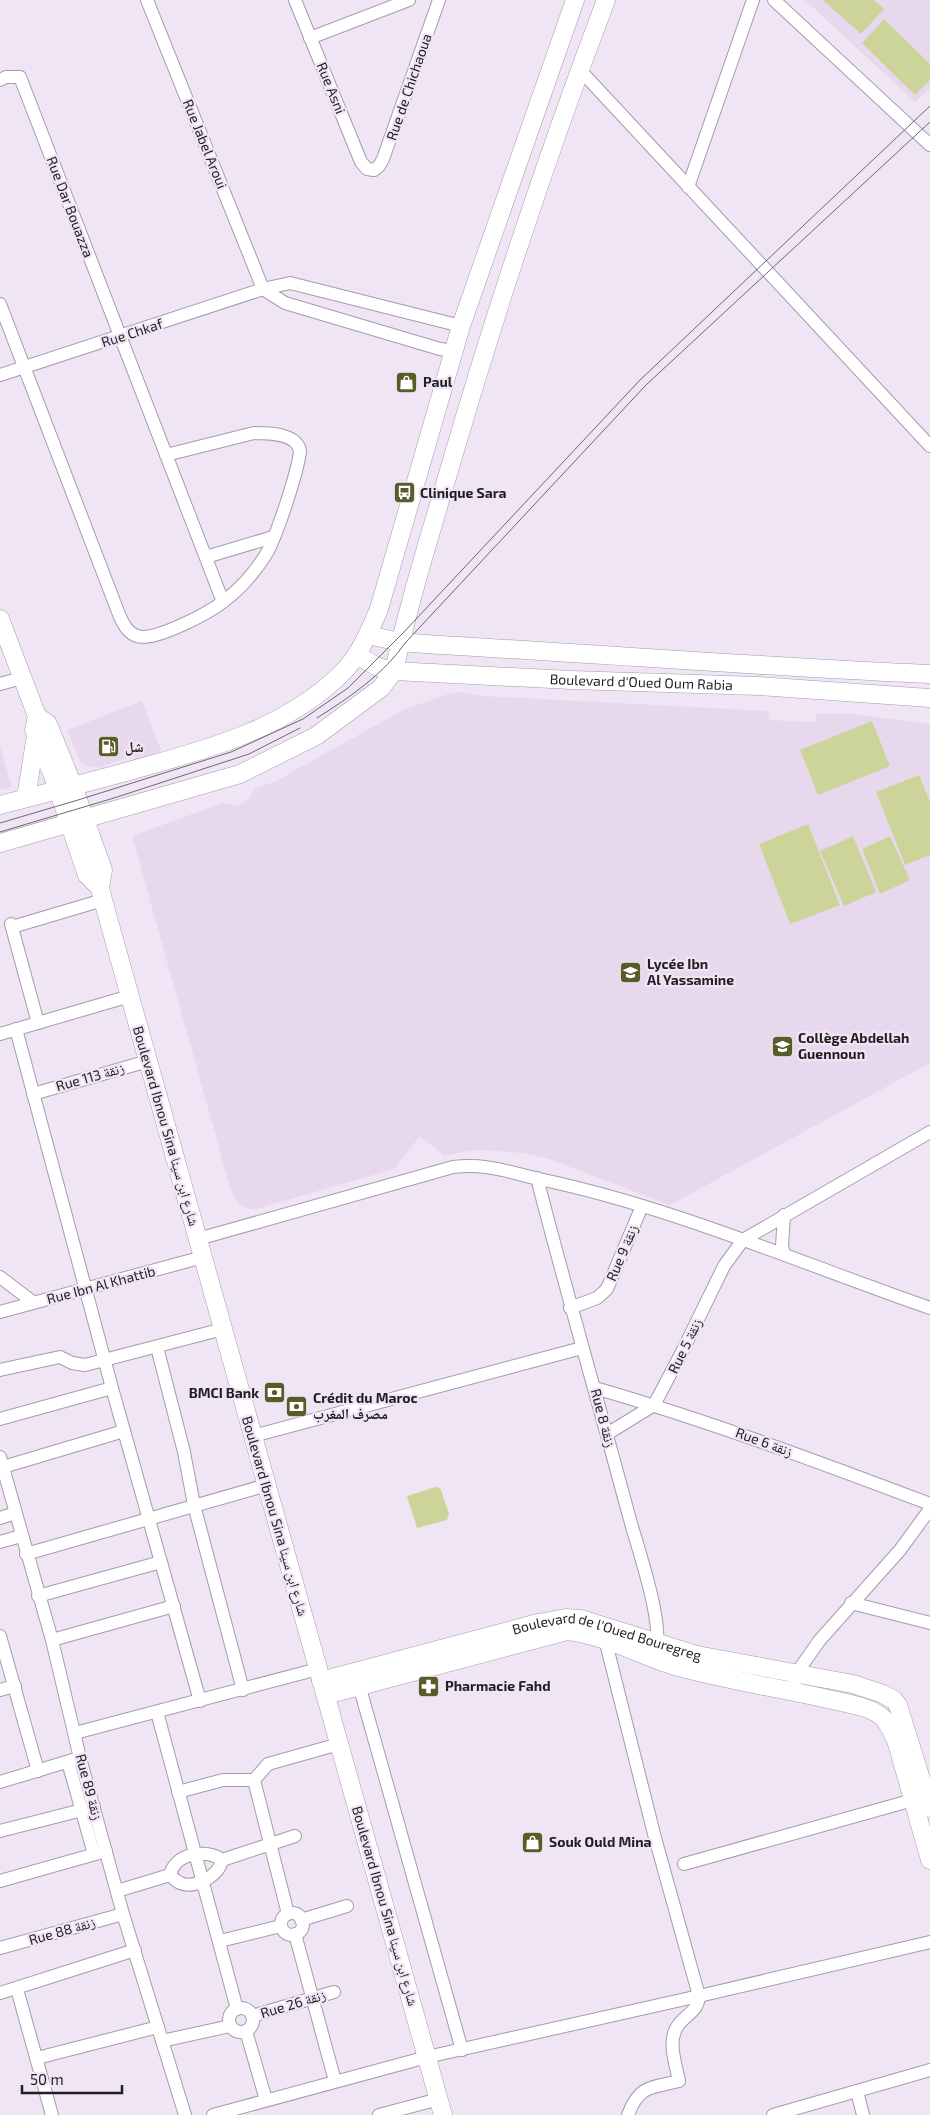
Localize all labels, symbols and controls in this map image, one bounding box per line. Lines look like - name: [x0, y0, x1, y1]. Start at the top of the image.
- street label: Rue de Chichaoua: [382, 31, 435, 142]
- street label: Rue Asni: [313, 59, 350, 116]
- street label: Rue Jabel Aroui: [180, 97, 231, 191]
- street label: Rue Dar Bouazza: [43, 154, 98, 260]
- street label: Rue Chkaf: [99, 314, 165, 350]
- shop icon: Paul: [395, 370, 419, 394]
- place label: Paul: [423, 373, 453, 390]
- bus stop icon: Clinique Sara: [392, 481, 416, 505]
- place label: Clinique Sara: [420, 484, 507, 501]
- street label: Boulevard d'Oued Oum Rabia: [549, 670, 733, 693]
- fuel station icon: شل: [97, 735, 121, 759]
- place label: شل: [125, 738, 144, 756]
- place label: Lycée Ibn Al Yassamine: [647, 955, 734, 988]
- school or university icon: Lycée Ibn Al Yassamine: [619, 960, 643, 984]
- street label: Boulevard Ibnou Sina شارع ابن سينا: [128, 1024, 203, 1228]
- place label: Collège Abdellah Guennoun: [798, 1029, 910, 1062]
- school or university icon: Collège Abdellah Guennoun: [770, 1034, 794, 1058]
- street label: Rue 113 زنقة: [54, 1059, 126, 1095]
- street label: Rue 9 زنقة: [602, 1222, 642, 1284]
- street label: Rue Ibn Al Khattib: [45, 1262, 157, 1307]
- street label: Rue 5 زنقة: [664, 1316, 706, 1376]
- bank icon: BMCI Bank: [263, 1381, 287, 1405]
- place label: BMCI Bank: [189, 1384, 259, 1401]
- street label: Rue 8 زنقة: [587, 1387, 619, 1449]
- place label: Crédit du Maroc مصرف المغرب: [313, 1389, 418, 1423]
- bank icon: Crédit du Maroc مصرف المغرب: [285, 1394, 309, 1418]
- street label: Boulevard Ibnou Sina شارع ابن سينا: [237, 1414, 312, 1618]
- street label: Rue 6 زنقة: [733, 1423, 795, 1461]
- street label: Boulevard de l'Oued Bouregreg: [510, 1609, 703, 1664]
- pharmacy icon: Pharmacie Fahd: [417, 1674, 441, 1698]
- place label: Pharmacie Fahd: [445, 1677, 551, 1694]
- street label: Rue 89 زنقة: [72, 1752, 106, 1822]
- street label: Boulevard Ibnou Sina شارع ابن سينا: [347, 1804, 422, 2008]
- shop icon: Souk Ould Mina: [521, 1830, 545, 1854]
- place label: Souk Ould Mina: [549, 1833, 652, 1850]
- street label: Rue 88 زنقة: [27, 1913, 97, 1949]
- street label: Rue 26 زنقة: [258, 1986, 328, 2022]
- scale bar: [22, 2062, 122, 2094]
- text: 50 m: [30, 2070, 64, 2088]

